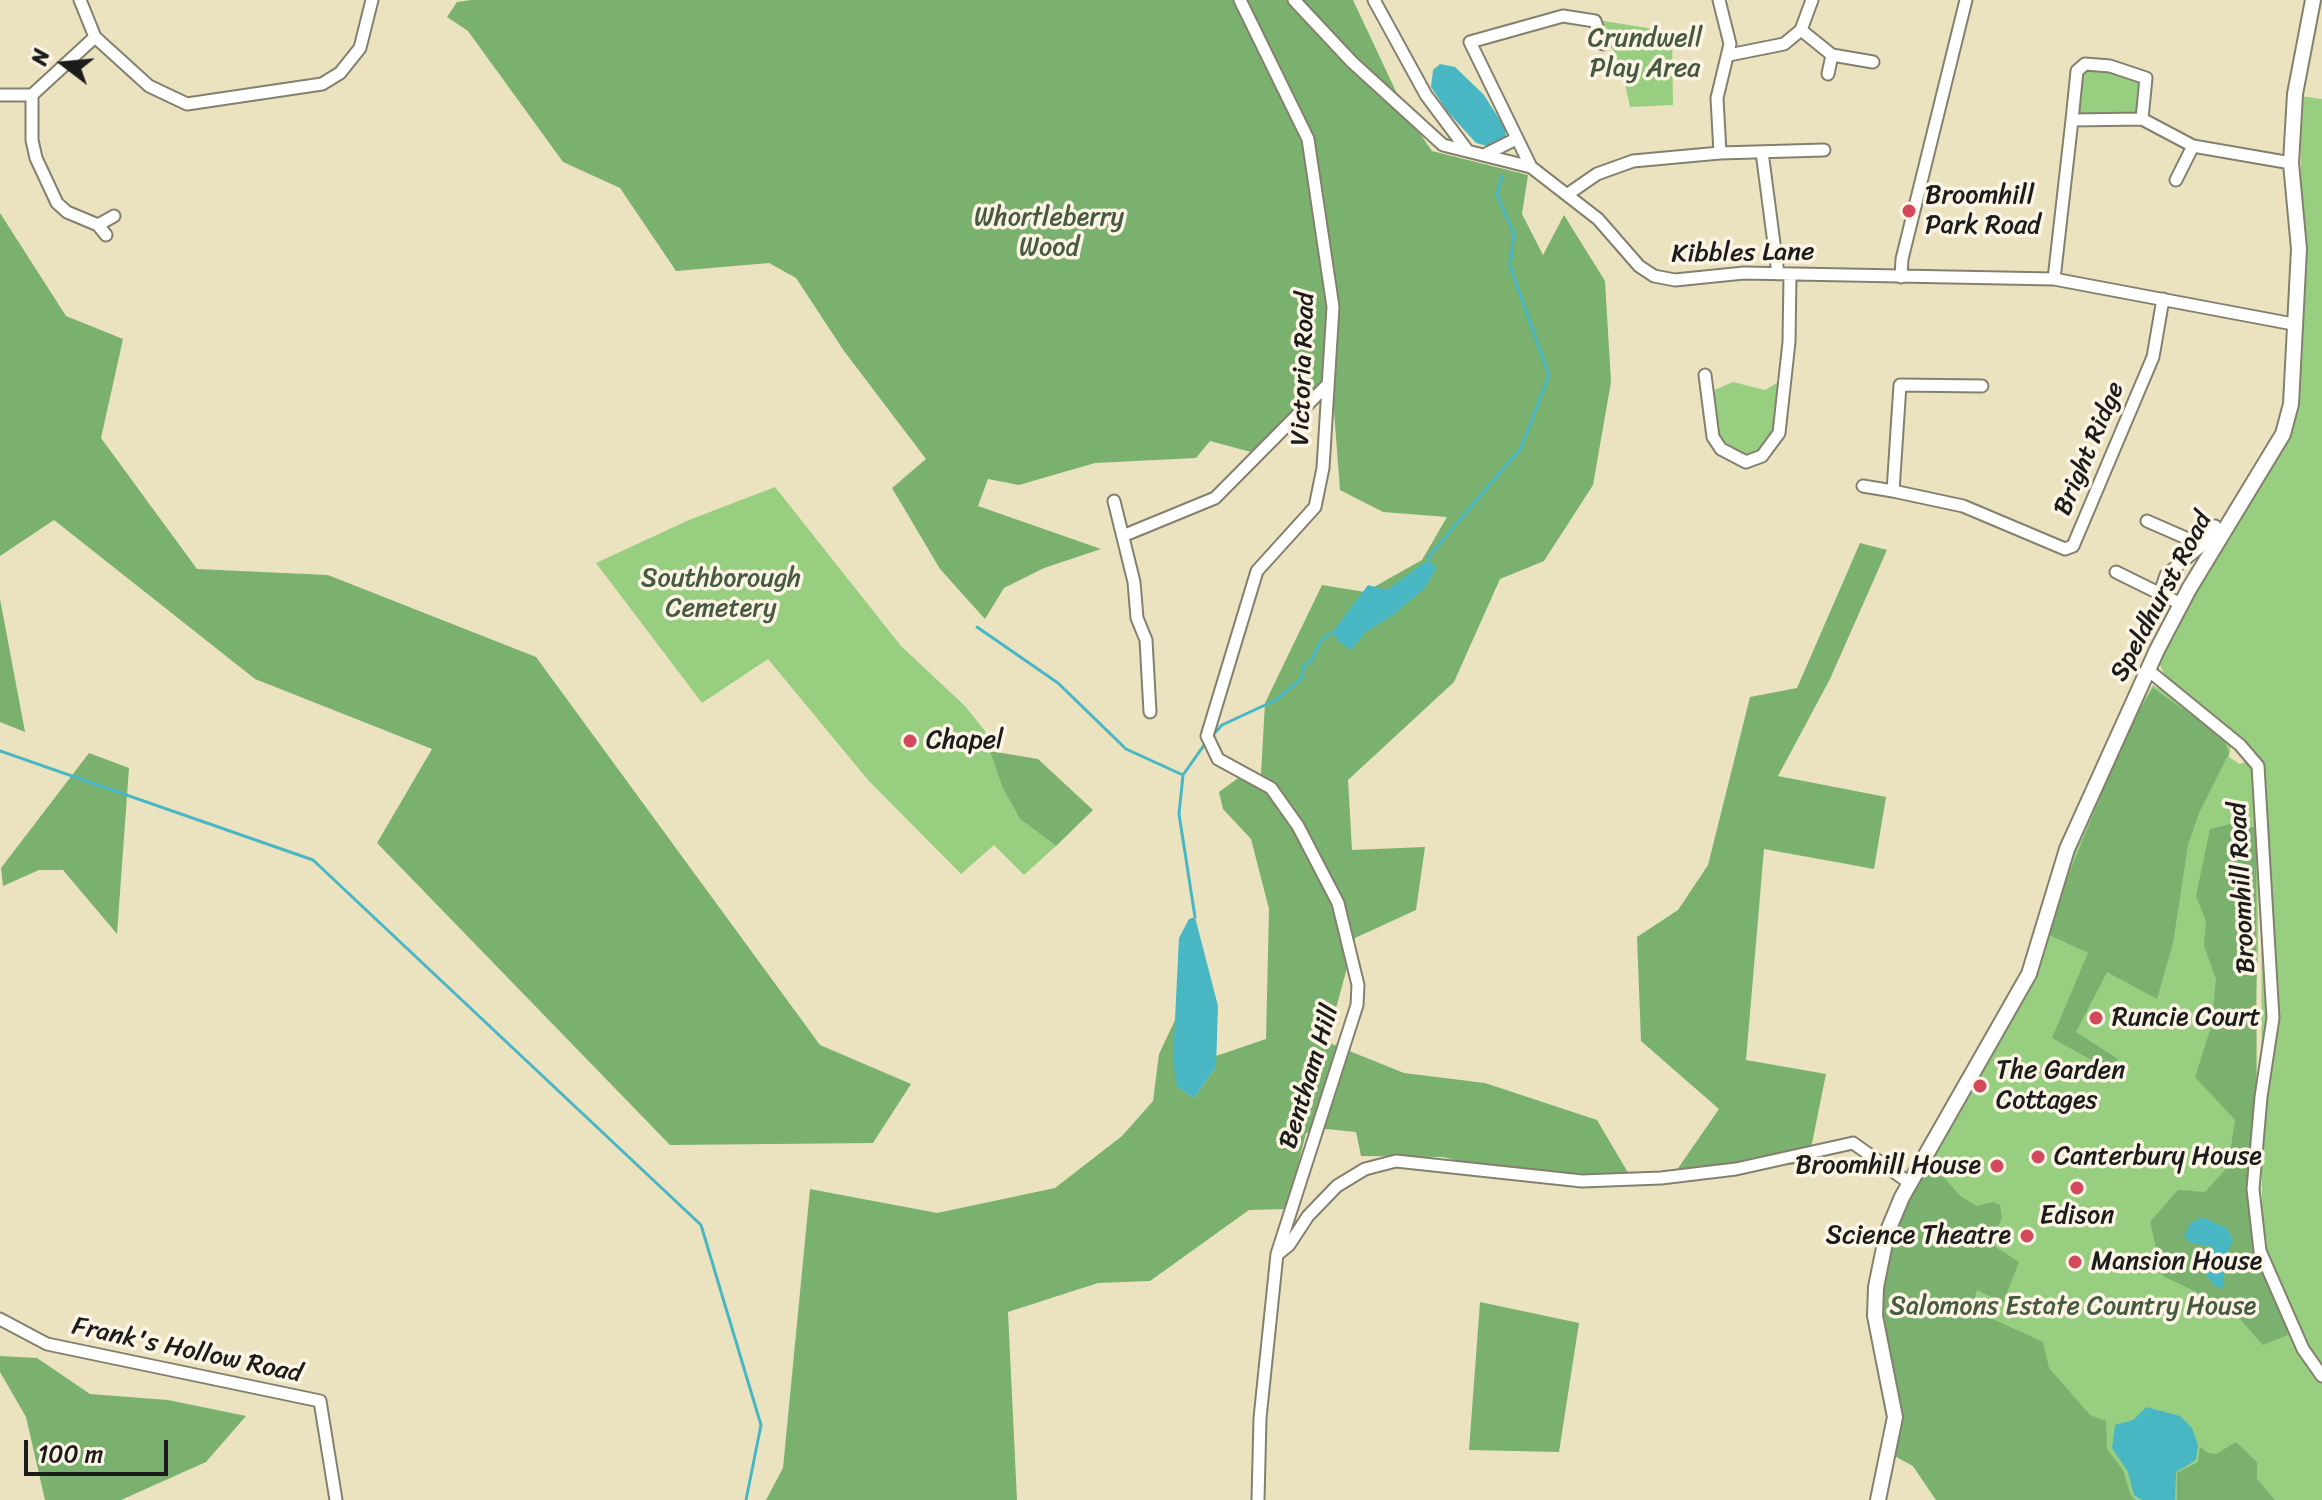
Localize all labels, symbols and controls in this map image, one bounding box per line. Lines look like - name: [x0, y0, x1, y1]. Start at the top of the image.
- park label: Crundwell Play Area: [1588, 23, 1702, 84]
- north arrow: [24, 24, 104, 104]
- text: N: [20, 45, 61, 70]
- place label: Broomhill Park Road: [1925, 180, 2041, 242]
- park label: Whortleberry Wood: [974, 202, 1124, 264]
- marker: Broomhill Park Road: [1900, 202, 1918, 220]
- street label: Kibbles Lane: [1671, 237, 1815, 271]
- street label: Victoria Road: [1286, 292, 1322, 446]
- street label: Bright Ridge: [2048, 377, 2132, 521]
- street label: Speldhurst Road: [2104, 507, 2220, 687]
- park label: Southborough Cemetery: [641, 563, 801, 624]
- place label: Chapel: [926, 725, 1003, 757]
- marker: Chapel: [901, 732, 919, 750]
- street label: Broomhill Road: [2223, 802, 2263, 974]
- street label: Bentham Hill: [1273, 1001, 1347, 1153]
- place label: Runcie Court: [2112, 1002, 2261, 1034]
- marker: Runcie Court: [2087, 1009, 2105, 1027]
- place label: The Garden Cottages: [1996, 1055, 2125, 1116]
- marker: The Garden Cottages: [1971, 1077, 1989, 1095]
- place label: Canterbury House: [2054, 1141, 2262, 1173]
- marker: Canterbury House: [2029, 1148, 2047, 1166]
- place label: Broomhill House: [1795, 1150, 1981, 1182]
- marker: Broomhill House: [1988, 1157, 2006, 1175]
- marker: Edison: [2068, 1179, 2086, 1197]
- place label: Edison: [2040, 1200, 2114, 1232]
- place label: Science Theatre: [1826, 1220, 2011, 1252]
- marker: Science Theatre: [2018, 1227, 2036, 1245]
- place label: Mansion House: [2091, 1246, 2262, 1278]
- marker: Mansion House: [2066, 1253, 2084, 1271]
- park label: Salomons Estate Country House: [1890, 1291, 2256, 1323]
- street label: Frank's Hollow Road: [69, 1311, 305, 1391]
- scale bar: [28, 1424, 172, 1474]
- text: 100 m: [38, 1433, 103, 1475]

